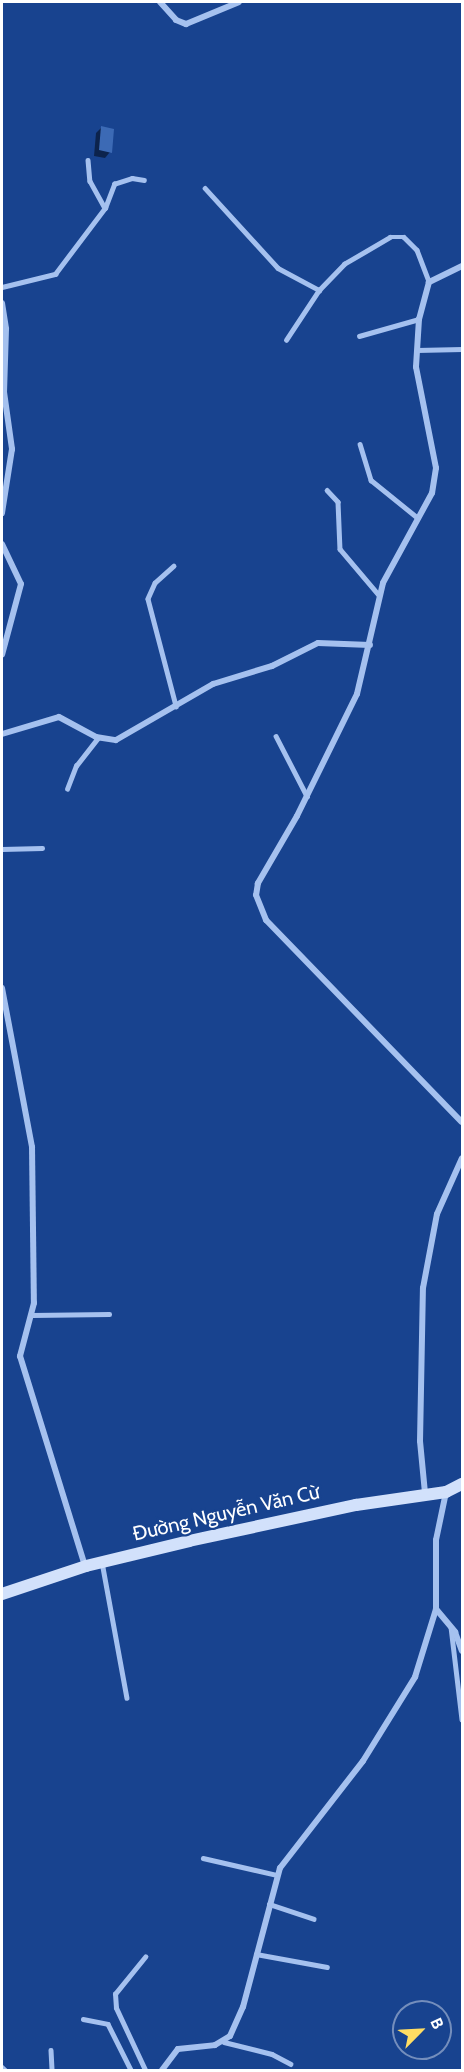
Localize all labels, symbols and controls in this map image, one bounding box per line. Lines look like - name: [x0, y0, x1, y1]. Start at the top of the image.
- street label: Đường Nguyễn Văn Cừ: [130, 1480, 322, 1546]
- north arrow: [392, 2000, 452, 2060]
- text: B: [426, 2015, 448, 2032]

